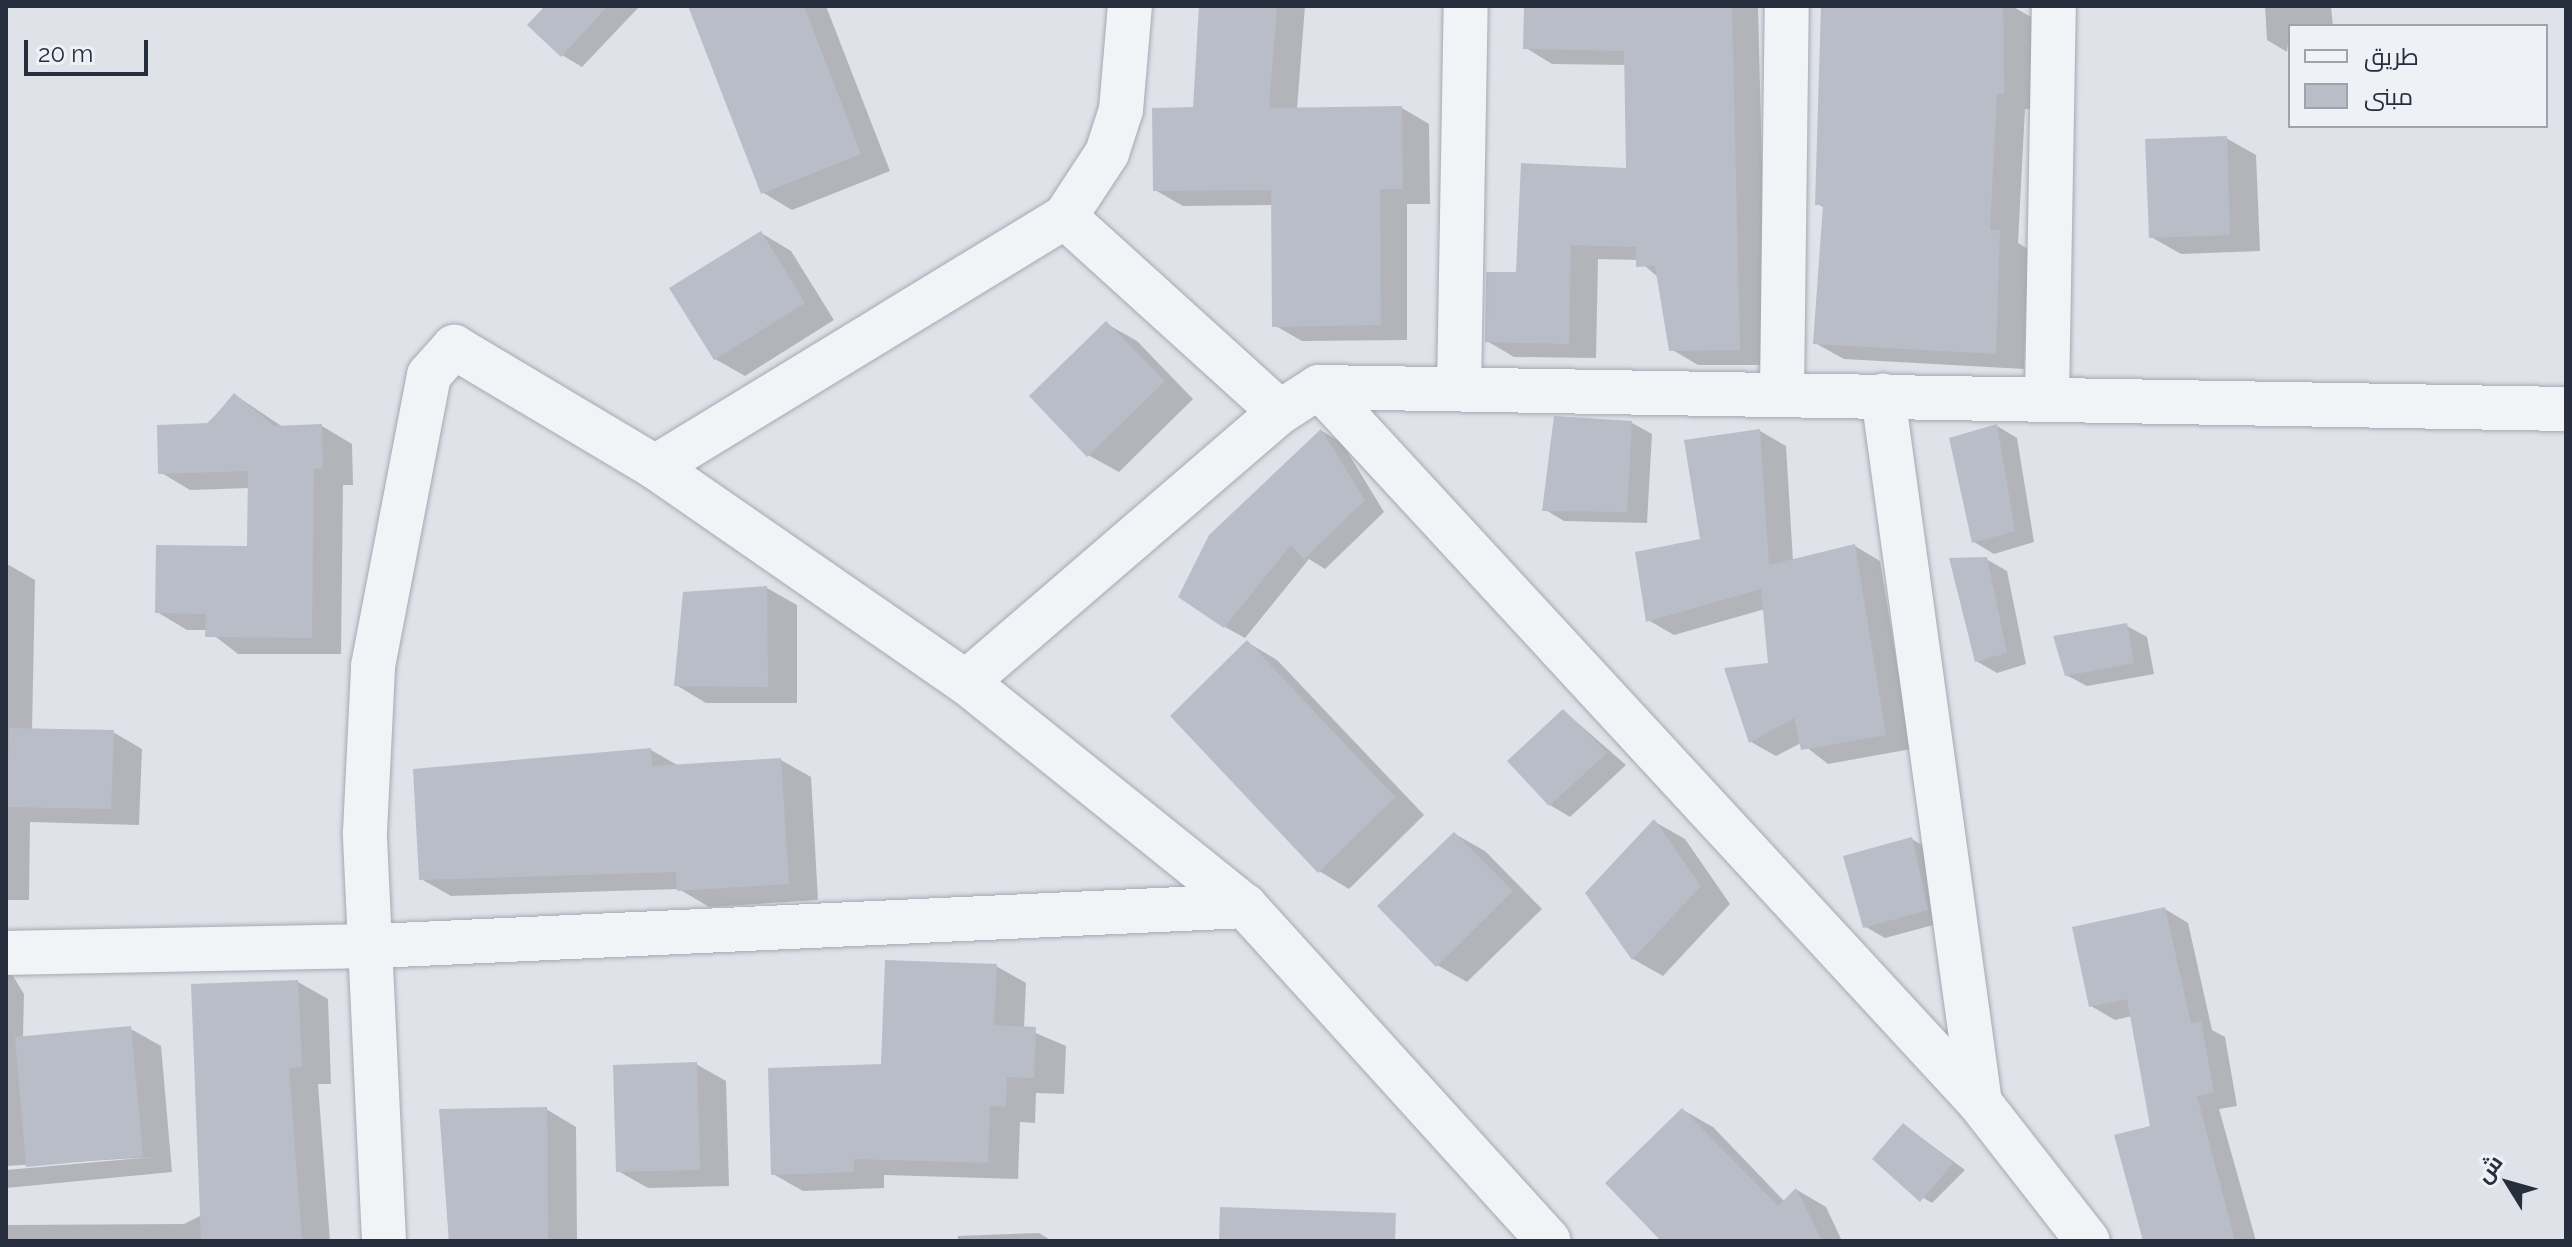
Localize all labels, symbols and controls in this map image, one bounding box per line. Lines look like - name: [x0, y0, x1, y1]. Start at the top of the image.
- scale bar: [28, 24, 152, 74]
- legend: [2288, 24, 2548, 128]
- text: 20 m: [38, 39, 93, 68]
- text: طريق: [2364, 42, 2419, 71]
- text: مبنى: [2364, 82, 2413, 111]
- north arrow: [2468, 1143, 2548, 1223]
- text: ش: [2470, 1149, 2508, 1188]

